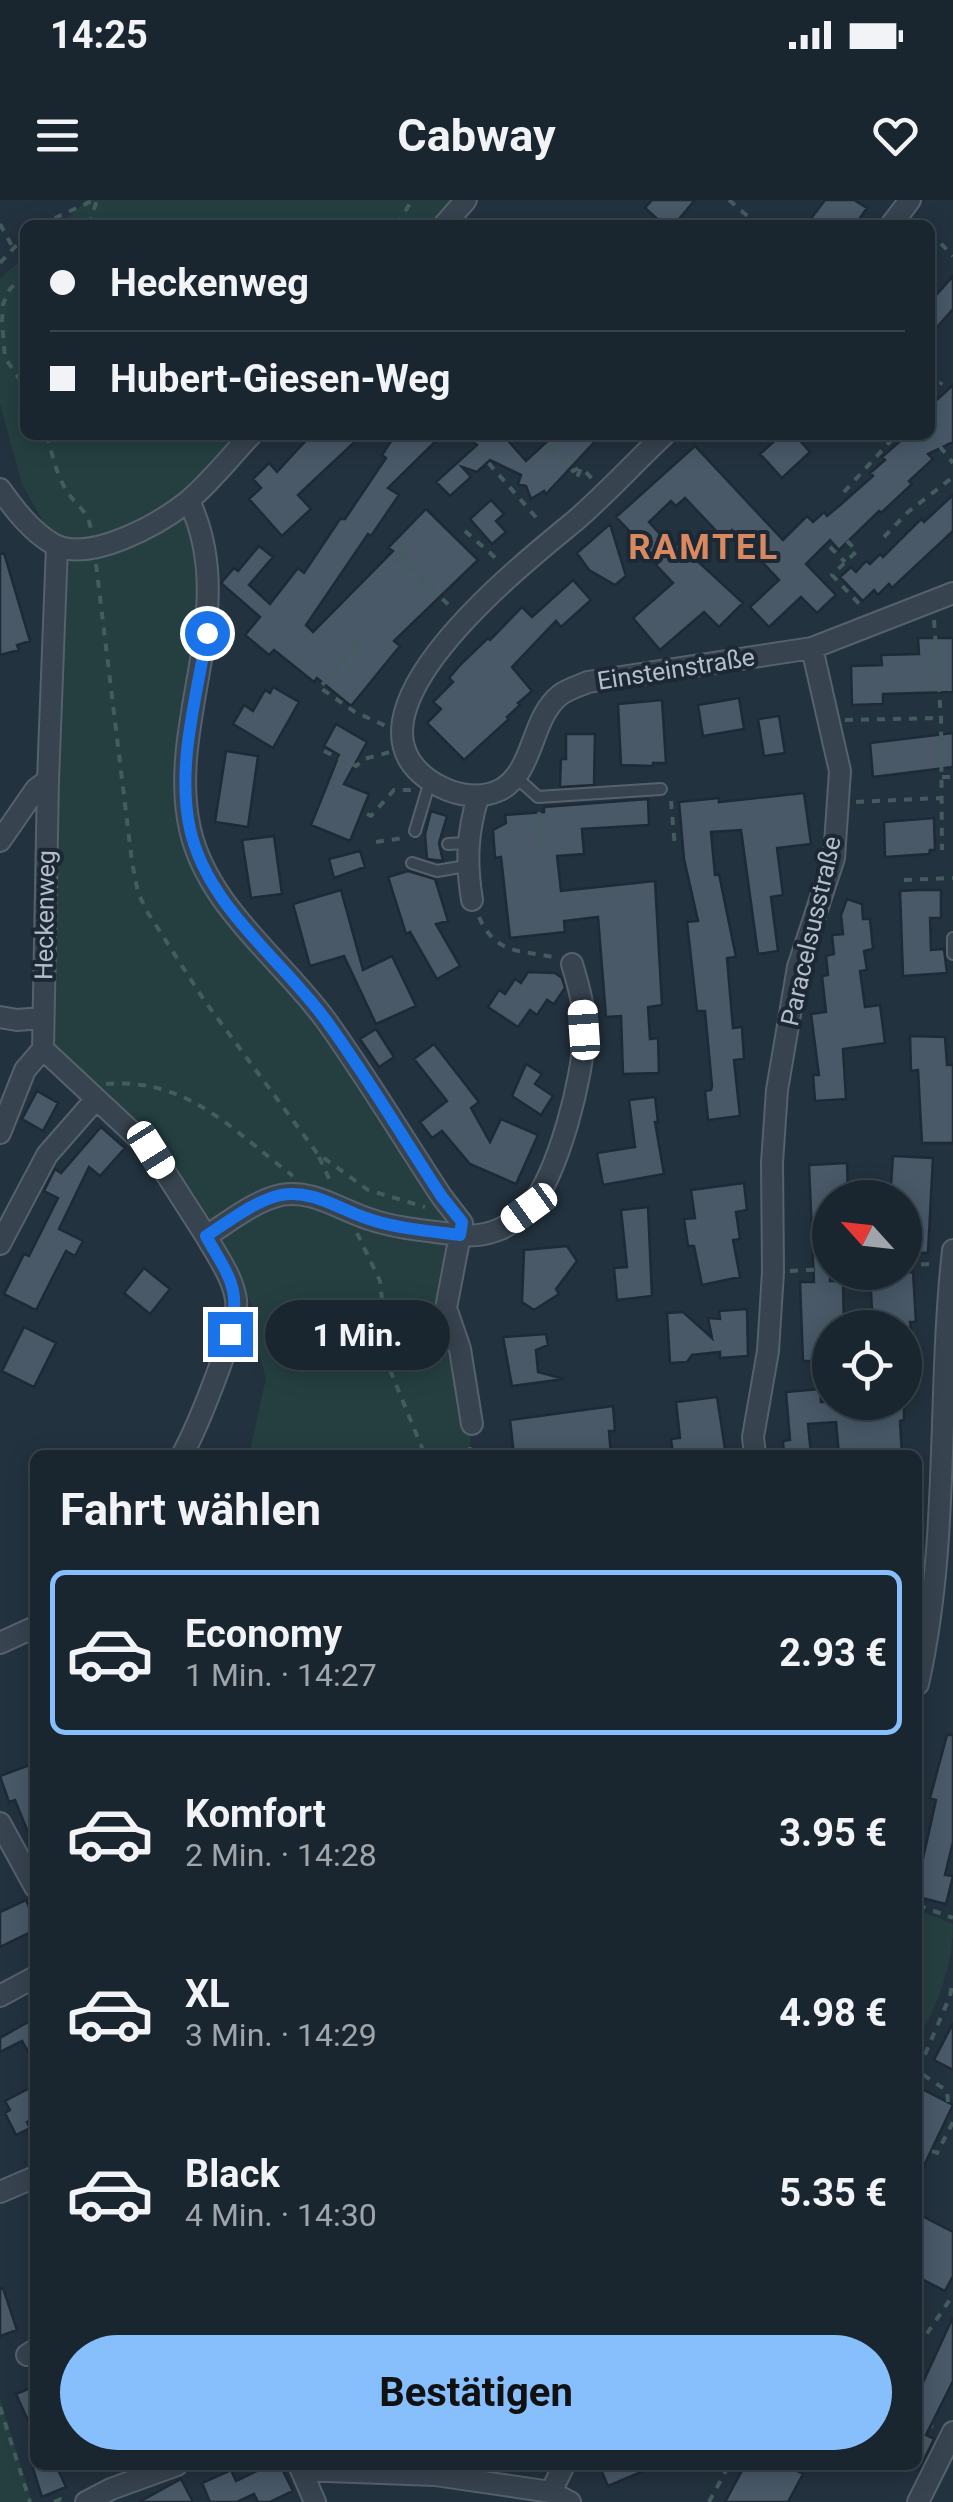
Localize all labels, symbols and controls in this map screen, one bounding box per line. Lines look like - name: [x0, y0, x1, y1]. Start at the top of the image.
- text: 14:25: [50, 13, 148, 57]
- icon: menu: [30, 108, 85, 163]
- icon: heart: [868, 108, 923, 163]
- text: Cabway: [397, 109, 556, 162]
- text: Heckenweg: [110, 261, 309, 305]
- text: Hubert-Giesen-Weg: [110, 357, 450, 401]
- district label: RAMTEL: [628, 527, 780, 568]
- route start: [185, 611, 230, 656]
- street label: Einsteinstraße: [595, 642, 757, 696]
- street label: Paracelsusstraße: [775, 833, 847, 1029]
- street label: Heckenweg: [29, 850, 61, 980]
- car: [567, 999, 601, 1061]
- car: [122, 1117, 180, 1183]
- car: [496, 1178, 562, 1238]
- north arrow: [812, 1180, 922, 1290]
- map controls: [812, 1180, 922, 1420]
- callout: 1 Min.: [265, 1299, 450, 1369]
- button: locate: [812, 1310, 922, 1420]
- route end: [208, 1312, 253, 1357]
- text: 1 Min.: [312, 1316, 403, 1354]
- text: Fahrt wählen: [60, 1483, 321, 1536]
- icon: car: [65, 1608, 155, 1698]
- text: Economy: [185, 1612, 342, 1656]
- text: 2.93 €: [779, 1631, 887, 1675]
- text: 1 Min. · 14:27: [185, 1656, 377, 1694]
- icon: car: [65, 1788, 155, 1878]
- text: Komfort: [185, 1792, 326, 1836]
- text: 3.95 €: [779, 1811, 887, 1855]
- text: 2 Min. · 14:28: [185, 1836, 377, 1874]
- icon: car: [65, 1968, 155, 2058]
- text: XL: [185, 1972, 230, 2016]
- text: 4.98 €: [779, 1991, 887, 2035]
- text: 3 Min. · 14:29: [185, 2016, 377, 2054]
- icon: car: [65, 2148, 155, 2238]
- text: Black: [185, 2152, 280, 2196]
- text: 5.35 €: [779, 2171, 887, 2215]
- text: 4 Min. · 14:30: [185, 2196, 377, 2234]
- button: Bestätigen: [60, 2335, 892, 2450]

